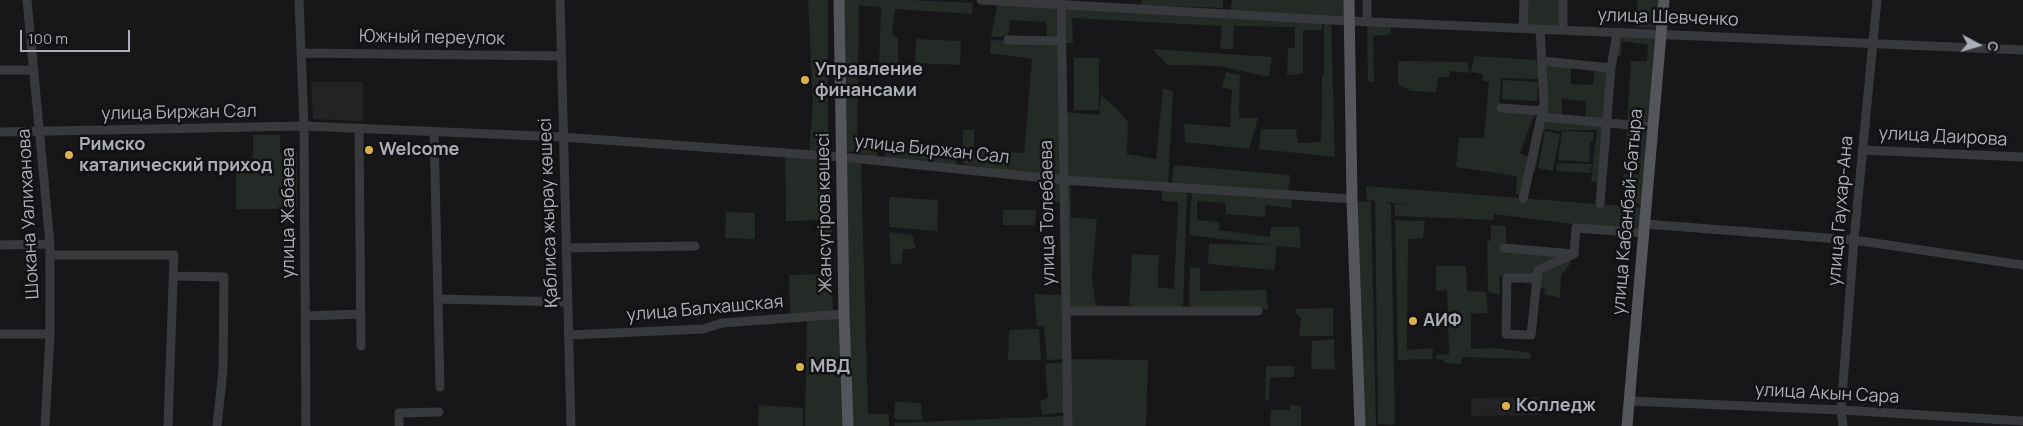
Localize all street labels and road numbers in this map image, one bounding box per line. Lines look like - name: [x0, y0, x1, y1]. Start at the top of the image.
- street label: улица Шевченко: [1597, 5, 1739, 31]
- street label: Южный переулок: [359, 26, 505, 50]
- street label: улица Биржан Сал: [101, 101, 257, 125]
- street label: улица Кабанбай-батыра: [1608, 108, 1648, 316]
- street label: Қаблиса жырау көшесі: [535, 117, 563, 309]
- street label: улица Даирова: [1878, 123, 2008, 151]
- street label: Шокана Уалиханова: [14, 128, 44, 300]
- street label: улица Биржан Сал: [854, 131, 1010, 169]
- street label: Жансүгіров көшесі: [813, 133, 837, 293]
- street label: улица Гаухар-Ана: [1824, 135, 1858, 287]
- street label: улица Толебаева: [1036, 140, 1060, 286]
- street label: улица Жабаева: [278, 147, 300, 279]
- street label: улица Балхашская: [626, 291, 784, 327]
- street label: улица Акын Сара: [1754, 379, 1900, 409]

